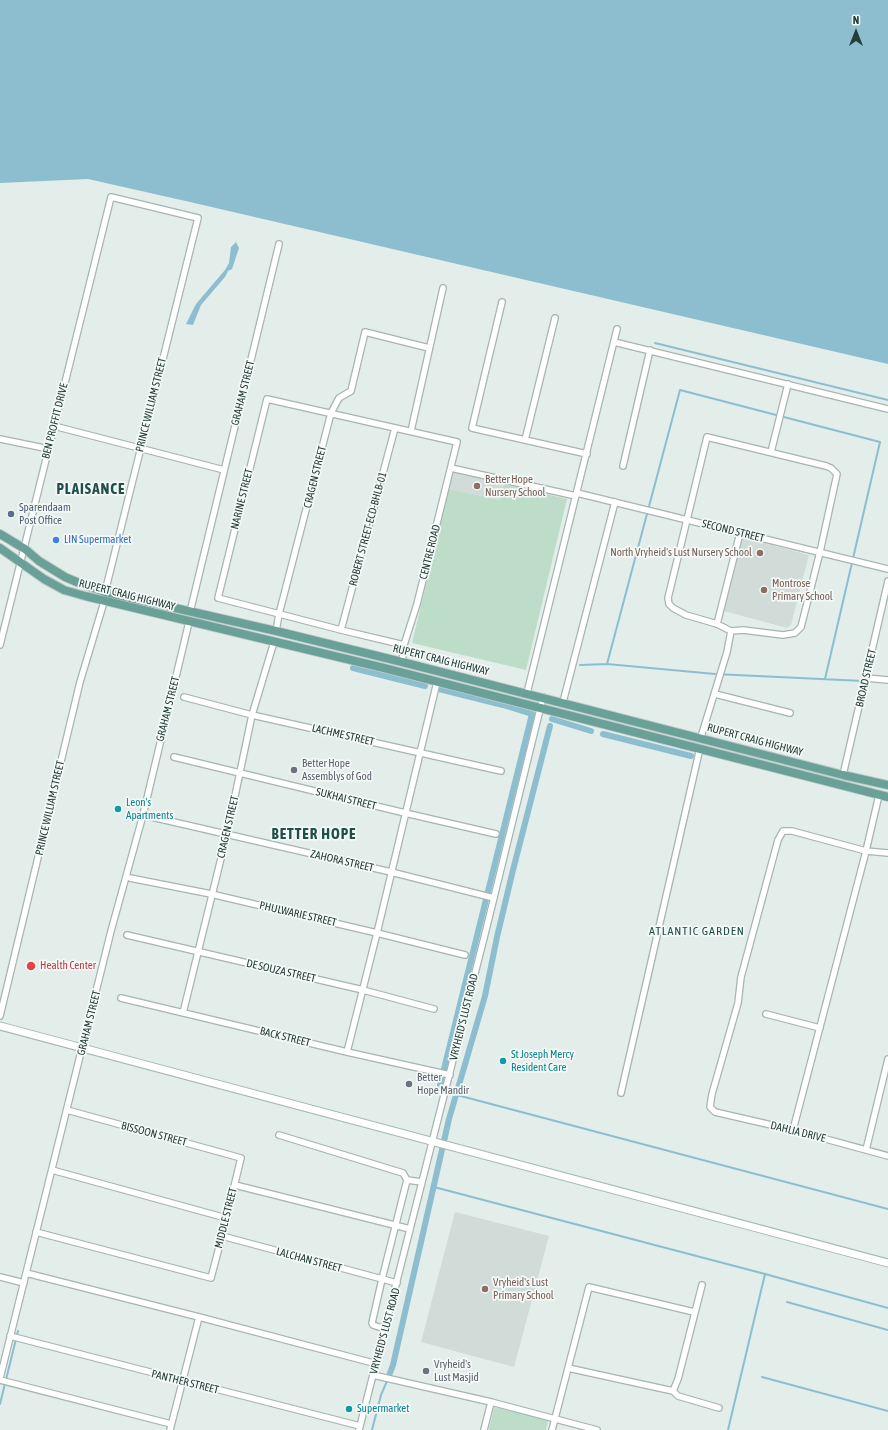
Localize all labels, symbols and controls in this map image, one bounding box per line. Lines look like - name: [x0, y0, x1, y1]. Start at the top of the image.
- north arrow: [836, 12, 876, 52]
- text: N: [853, 14, 859, 26]
- street label: PRINCE WILLIAM STREET: [133, 356, 169, 454]
- street label: GRAHAM STREET: [229, 359, 257, 427]
- street label: BEN PROFFIT DRIVE: [39, 382, 71, 460]
- street label: CRAGEN STREET: [301, 445, 329, 509]
- street label: NARINE STREET: [228, 467, 256, 531]
- street label: ROBERT STREET-ECD-BHLB-01: [346, 470, 390, 588]
- place label: Better Hope Nursery School: [485, 473, 545, 499]
- district label: PLAISANCE: [57, 480, 125, 498]
- marker: Better Hope Nursery School: [472, 481, 482, 491]
- place label: Sparendaam Post Office: [19, 501, 71, 527]
- marker: Sparendaam Post Office: [6, 509, 16, 519]
- street label: SECOND STREET: [700, 517, 766, 545]
- street label: CENTRE ROAD: [417, 523, 443, 581]
- place label: LIN Supermarket: [64, 533, 132, 547]
- marker: LIN Supermarket: [51, 535, 61, 545]
- place label: North Vryheid's Lust Nursery School: [610, 546, 752, 560]
- marker: North Vryheid's Lust Nursery School: [755, 548, 765, 558]
- street label: RUPERT CRAIG HIGHWAY: [77, 577, 177, 613]
- place label: Montrose Primary School: [772, 577, 833, 603]
- marker: Montrose Primary School: [759, 585, 769, 595]
- street label: RUPERT CRAIG HIGHWAY: [391, 642, 491, 678]
- street label: BROAD STREET: [853, 648, 879, 708]
- street label: GRAHAM STREET: [154, 675, 182, 743]
- street label: LACHME STREET: [310, 721, 376, 749]
- street label: RUPERT CRAIG HIGHWAY: [706, 721, 804, 759]
- place label: Better Hope Assemblys of God: [302, 757, 372, 783]
- street label: PRINCE WILLIAM STREET: [33, 759, 67, 857]
- marker: Better Hope Assemblys of God: [289, 765, 299, 775]
- street label: SUKHAI STREET: [314, 785, 378, 813]
- street label: CRAGEN STREET: [214, 795, 242, 859]
- place label: Leon's Apartments: [126, 796, 173, 822]
- marker: Leon's Apartments: [113, 804, 123, 814]
- district label: BETTER HOPE: [272, 825, 356, 843]
- street label: ZAHORA STREET: [309, 847, 375, 875]
- street label: PHULWARIE STREET: [258, 899, 338, 929]
- district label: ATLANTIC GARDEN: [649, 924, 745, 938]
- street label: DE SOUZA STREET: [245, 957, 317, 985]
- place label: Health Center: [40, 959, 96, 973]
- marker: Health Center: [25, 960, 37, 972]
- street label: VRYHEID'S LUST ROAD: [447, 972, 481, 1062]
- street label: GRAHAM STREET: [75, 989, 103, 1057]
- street label: BACK STREET: [258, 1024, 312, 1050]
- place label: St Joseph Mercy Resident Care: [511, 1048, 574, 1074]
- marker: St Joseph Mercy Resident Care: [498, 1056, 508, 1066]
- place label: Better Hope Mandir: [417, 1071, 469, 1097]
- marker: Better Hope Mandir: [404, 1079, 414, 1089]
- street label: BISSOON STREET: [120, 1119, 188, 1149]
- street label: DAHLIA DRIVE: [769, 1119, 827, 1145]
- street label: MIDDLE STREET: [212, 1186, 240, 1250]
- street label: LALCHAN STREET: [275, 1245, 343, 1275]
- place label: Vryheid's Lust Primary School: [493, 1276, 554, 1302]
- marker: Vryheid's Lust Primary School: [480, 1284, 490, 1294]
- street label: VRYHEID'S LUST ROAD: [367, 1286, 403, 1376]
- place label: Vryheid's Lust Masjid: [434, 1358, 479, 1384]
- marker: Vryheid's Lust Masjid: [421, 1366, 431, 1376]
- street label: PANTHER STREET: [150, 1367, 220, 1397]
- place label: Supermarket: [357, 1402, 409, 1416]
- marker: Supermarket: [344, 1404, 354, 1414]

